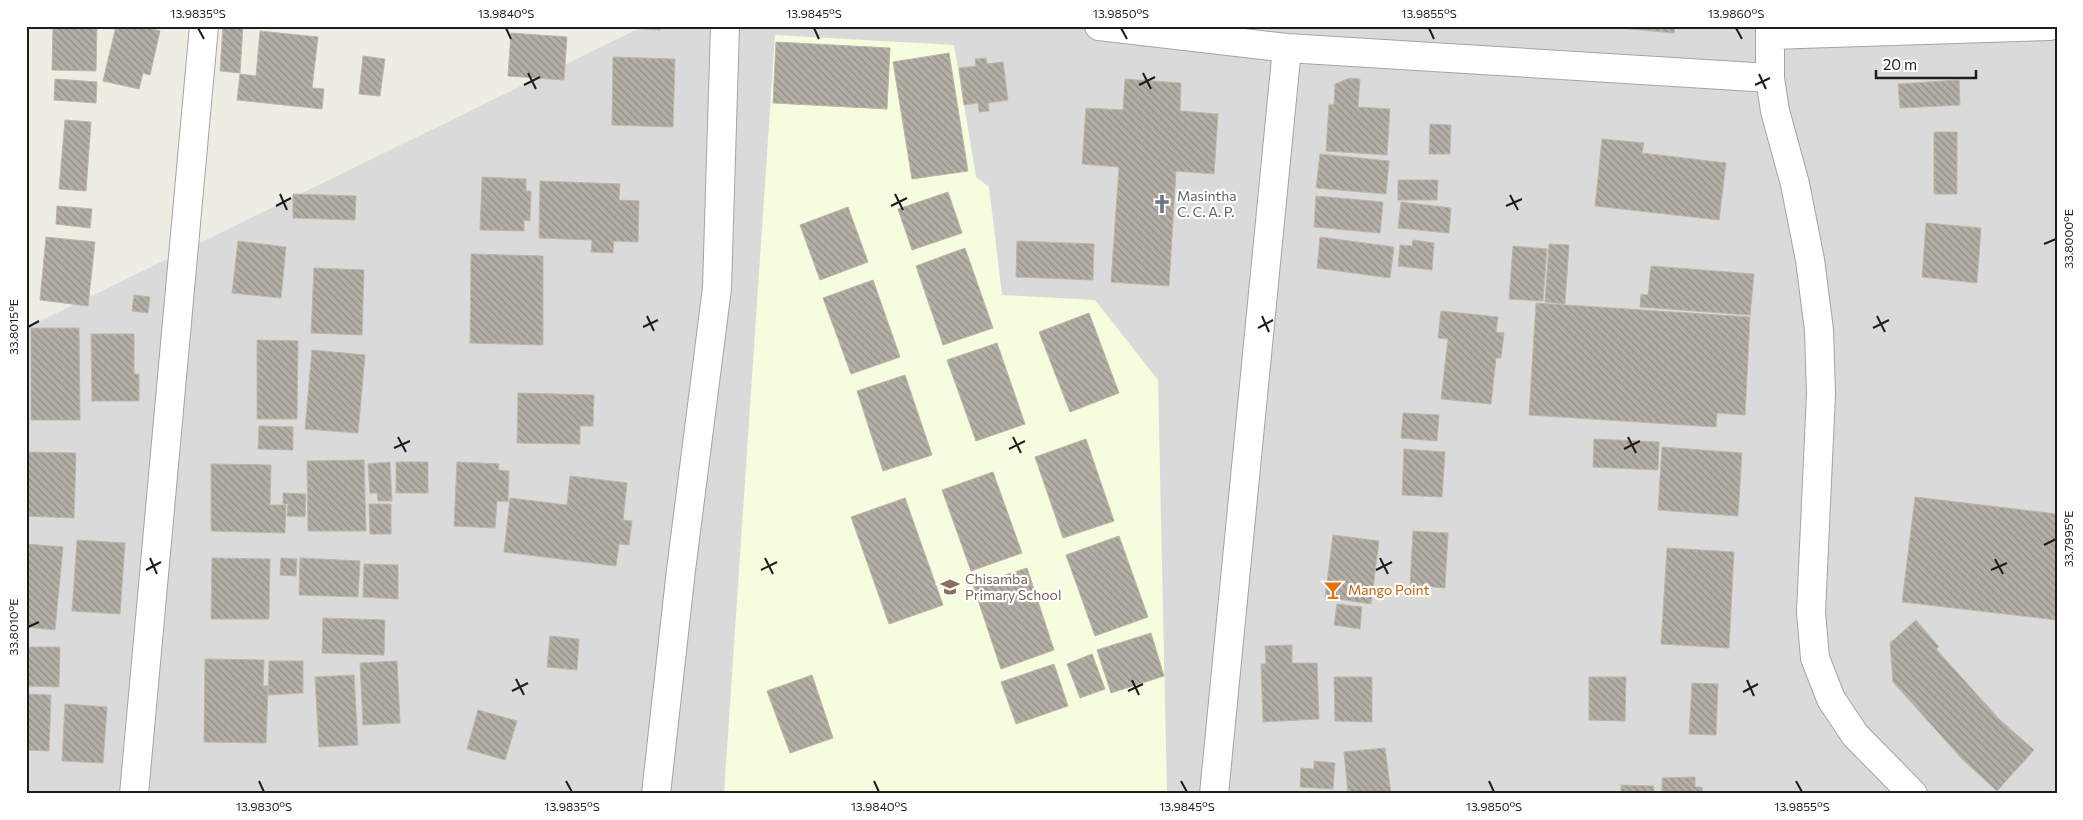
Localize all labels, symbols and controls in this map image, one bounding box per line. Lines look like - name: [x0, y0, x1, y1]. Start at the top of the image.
- text: 13.9835°S: [170, 6, 226, 20]
- text: 13.9840°S: [478, 6, 534, 20]
- text: 13.9845°S: [786, 6, 842, 20]
- text: 13.9850°S: [1093, 6, 1149, 20]
- text: 13.9855°S: [1401, 6, 1457, 20]
- text: 13.9860°S: [1708, 6, 1764, 20]
- scale bar: [1876, 48, 1976, 80]
- text: 20 m: [1883, 55, 1917, 73]
- place label: Masintha C. C. A. P.: [1177, 187, 1237, 220]
- church icon: Masintha C. C. A. P.: [1151, 193, 1173, 215]
- text: 33.8000°E: [2061, 209, 2075, 269]
- text: 33.8015°E: [6, 299, 20, 355]
- text: 33.7995°E: [2061, 511, 2075, 567]
- place label: Chisamba Primary School: [965, 570, 1061, 603]
- school or university icon: Chisamba Primary School: [939, 576, 961, 598]
- bar icon: Mango Point: [1322, 579, 1344, 601]
- place label: Mango Point: [1348, 581, 1430, 598]
- text: 33.8010°E: [6, 599, 20, 655]
- text: 13.9830°S: [236, 799, 292, 813]
- text: 13.9835°S: [544, 799, 600, 813]
- text: 13.9840°S: [851, 799, 907, 813]
- text: 13.9845°S: [1159, 799, 1215, 813]
- text: 13.9850°S: [1466, 799, 1522, 813]
- text: 13.9855°S: [1774, 799, 1830, 813]

